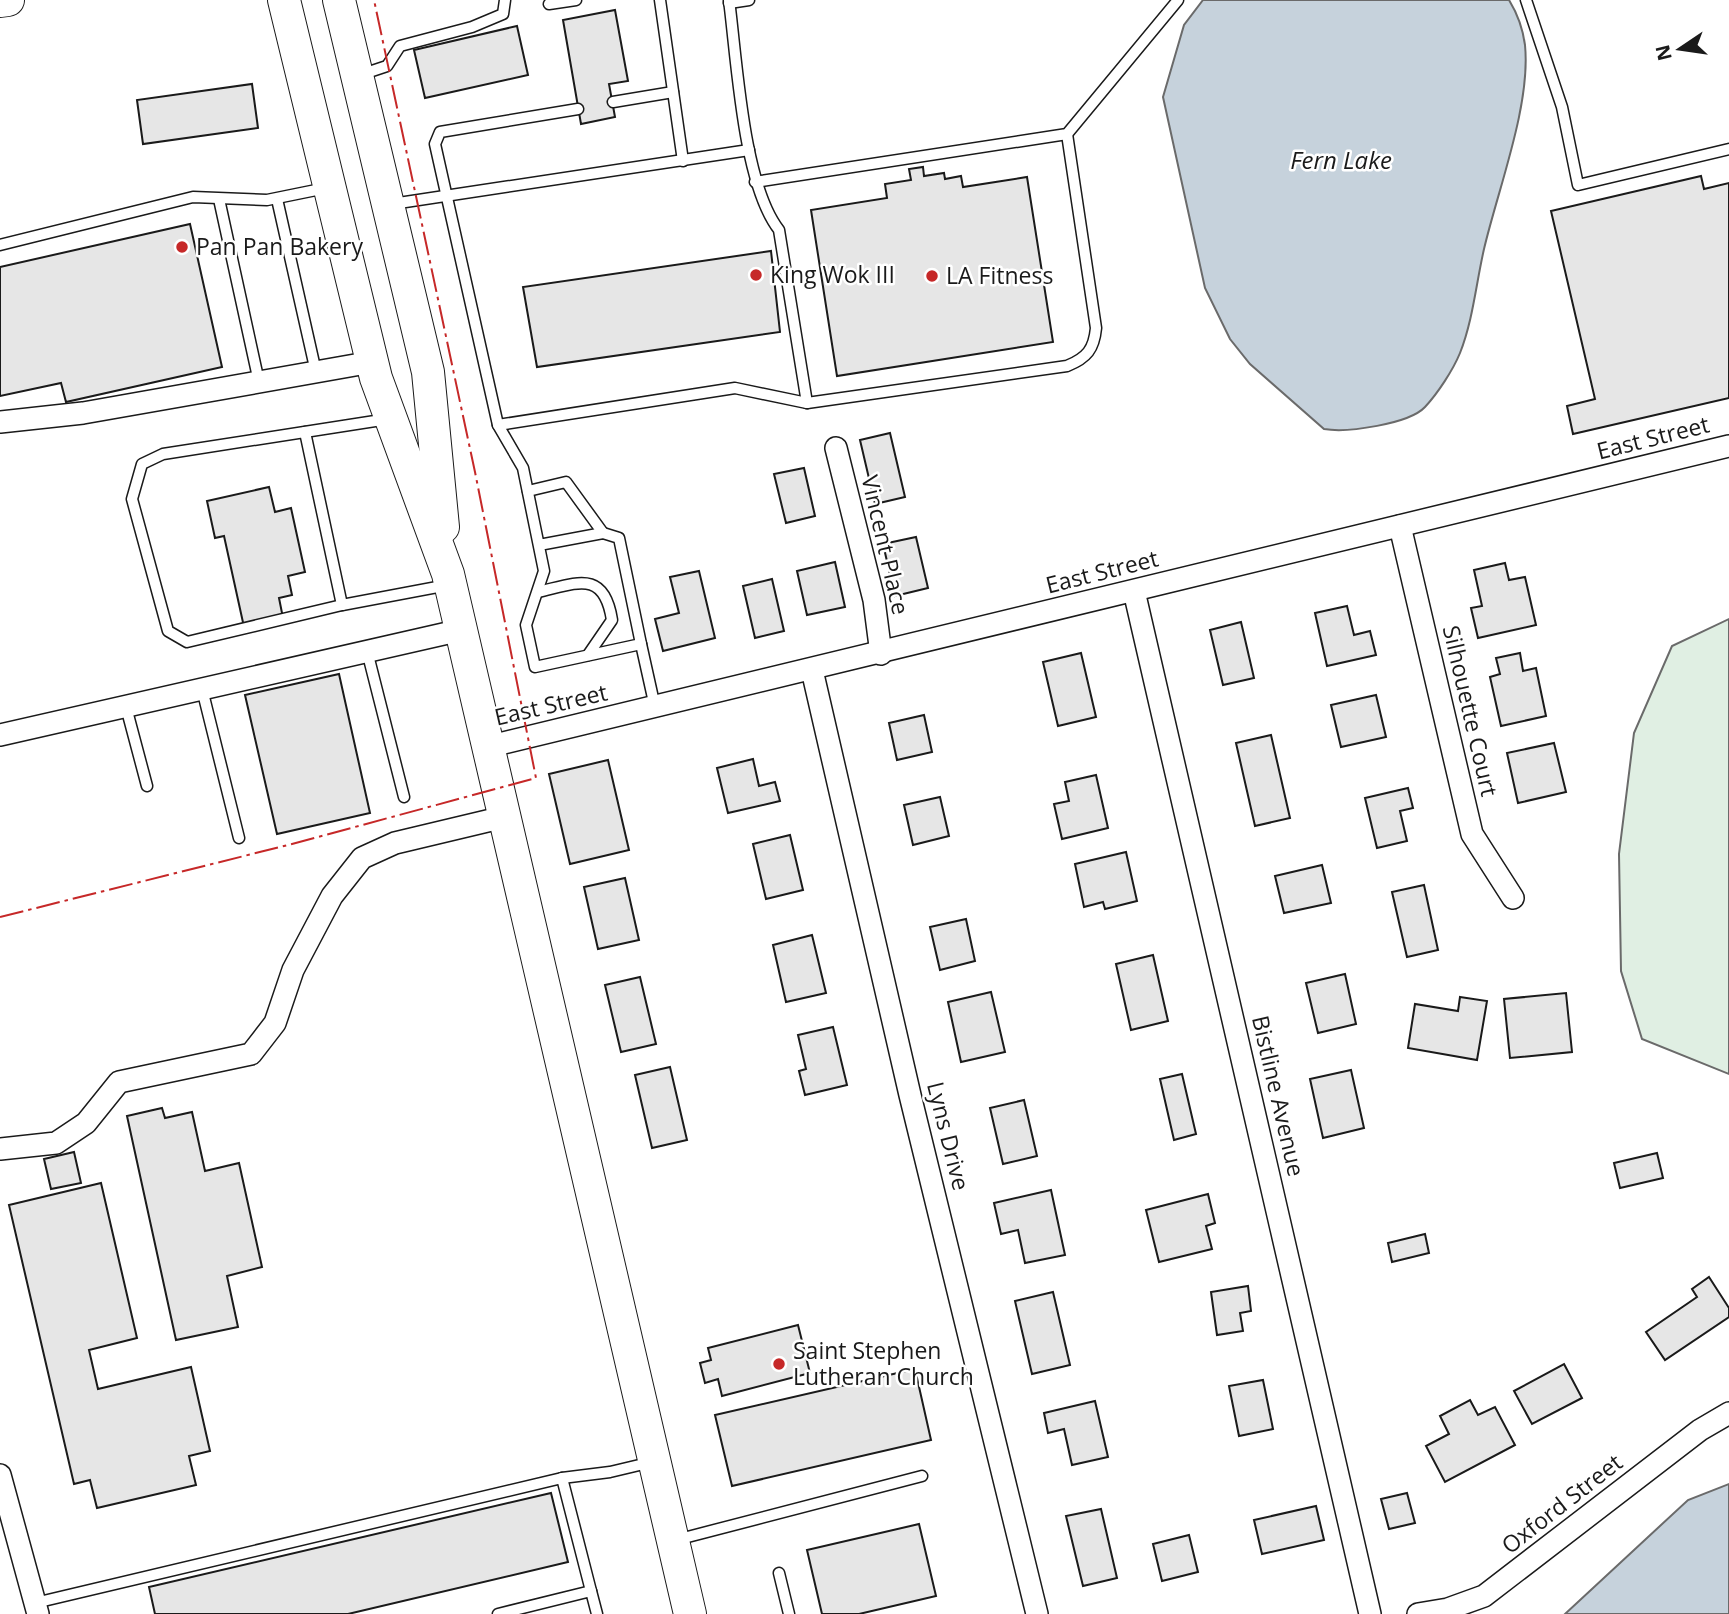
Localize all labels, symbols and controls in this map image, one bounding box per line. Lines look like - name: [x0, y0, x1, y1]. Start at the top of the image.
- north arrow: [1645, 14, 1715, 84]
- text: N: [1649, 42, 1678, 63]
- water label: Fern Lake: [1290, 143, 1392, 176]
- place label: Pan Pan Bakery: [196, 230, 363, 262]
- marker: Pan Pan Bakery: [174, 239, 190, 255]
- place label: King Wok III: [770, 258, 895, 290]
- place label: LA Fitness: [946, 259, 1053, 291]
- marker: King Wok III: [748, 267, 764, 283]
- marker: LA Fitness: [924, 268, 940, 284]
- street label: East Street: [1593, 408, 1712, 466]
- street label: Vincent Place: [854, 472, 918, 618]
- street label: East Street: [1042, 542, 1161, 600]
- street label: Silhouette Court: [1436, 622, 1506, 799]
- street label: East Street: [491, 676, 610, 733]
- street label: Bistline Avenue: [1245, 1012, 1313, 1180]
- street label: Lyns Drive: [920, 1078, 978, 1193]
- place label: Saint Stephen Lutheran Church: [793, 1334, 974, 1392]
- marker: Saint Stephen Lutheran Church: [771, 1356, 787, 1372]
- street label: Oxford Street: [1494, 1446, 1628, 1561]

